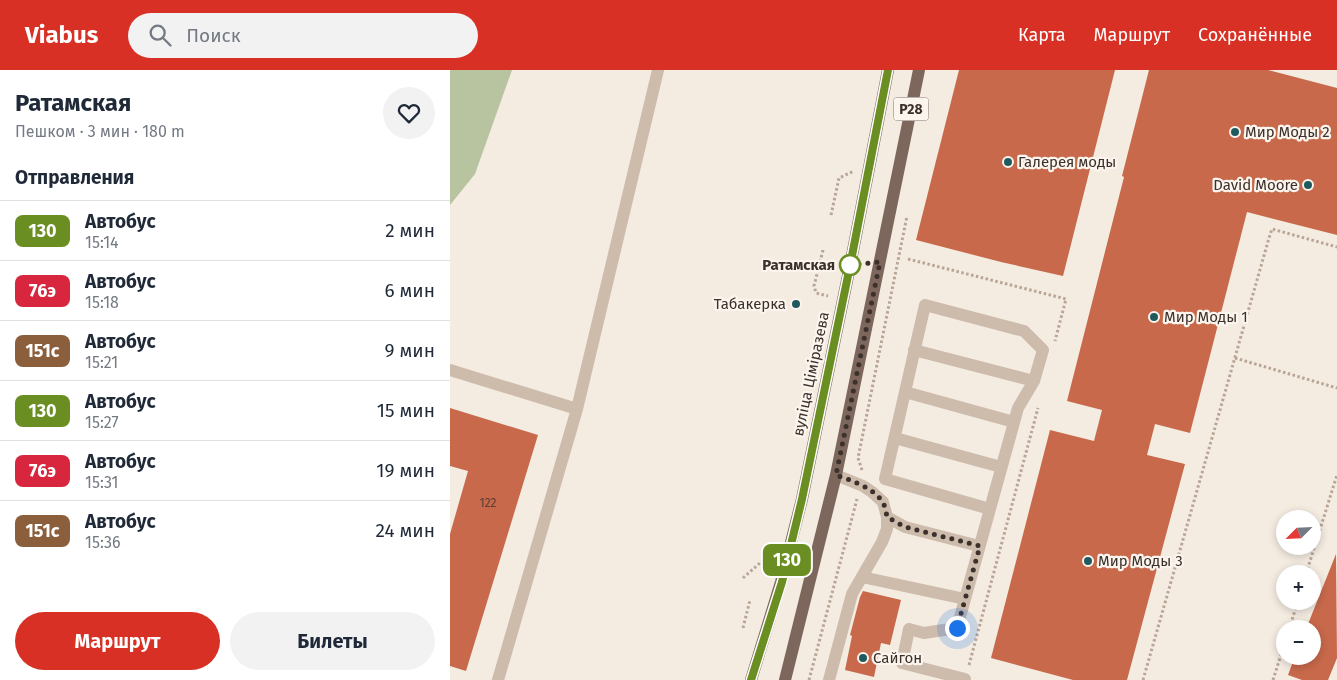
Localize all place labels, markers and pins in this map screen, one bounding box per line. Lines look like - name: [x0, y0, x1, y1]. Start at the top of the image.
- place label: Мир Моды 2: [1245, 123, 1330, 141]
- marker: Мир Моды 2: [1229, 126, 1241, 138]
- place label: Галерея моды: [1018, 153, 1116, 171]
- marker: Галерея моды: [1002, 156, 1014, 168]
- place label: David Moore: [1213, 176, 1298, 194]
- marker: David Moore: [1302, 179, 1314, 191]
- marker: Ратамская: [839, 254, 861, 276]
- place label: Ратамская: [762, 256, 835, 274]
- place label: Табакерка: [714, 295, 786, 313]
- marker: Табакерка: [790, 298, 802, 310]
- place label: Мир Моды 1: [1164, 308, 1248, 326]
- marker: Мир Моды 1: [1148, 311, 1160, 323]
- place label: Мир Моды 3: [1098, 552, 1183, 570]
- marker: Мир Моды 3: [1082, 555, 1094, 567]
- place label: Сайгон: [873, 649, 922, 667]
- marker: Сайгон: [857, 652, 869, 664]

